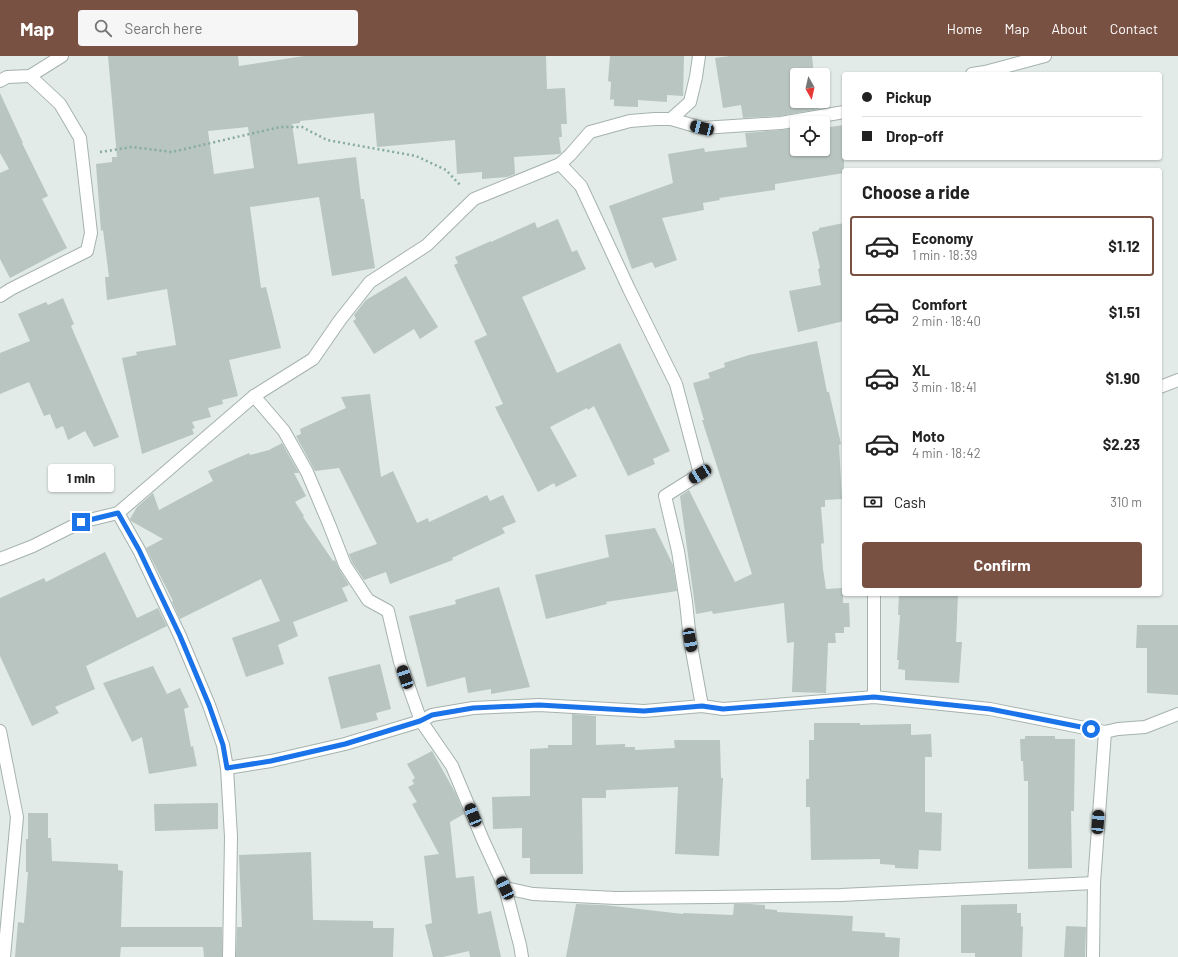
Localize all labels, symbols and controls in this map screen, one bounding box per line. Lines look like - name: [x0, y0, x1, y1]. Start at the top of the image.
- search box: [78, 10, 358, 46]
- text: Map: [20, 17, 54, 40]
- icon: search: [92, 17, 114, 39]
- text: Search here: [124, 19, 202, 37]
- text: Home: [947, 20, 983, 37]
- text: Map: [1005, 20, 1029, 37]
- text: About: [1051, 20, 1088, 37]
- text: Contact: [1110, 20, 1158, 37]
- north arrow: [790, 68, 830, 108]
- map controls: [790, 68, 830, 156]
- text: Pickup: [886, 88, 932, 106]
- button: locate: [790, 116, 830, 156]
- car: [689, 119, 715, 137]
- text: Drop-off: [886, 127, 944, 145]
- text: Choose a ride: [862, 181, 970, 203]
- icon: car: [864, 228, 900, 264]
- text: Economy: [912, 229, 973, 247]
- text: $1.12: [1108, 237, 1140, 255]
- text: 1 min · 18:39: [912, 247, 977, 263]
- icon: car: [864, 294, 900, 330]
- text: Comfort: [912, 295, 967, 313]
- text: $1.51: [1109, 303, 1140, 321]
- text: 2 min · 18:40: [912, 313, 981, 329]
- icon: car: [864, 360, 900, 396]
- text: XL: [912, 361, 930, 379]
- text: $1.90: [1106, 369, 1140, 387]
- text: 3 min · 18:41: [912, 379, 977, 395]
- icon: car: [864, 426, 900, 462]
- text: Moto: [912, 427, 945, 445]
- text: $2.23: [1103, 435, 1140, 453]
- text: 4 min · 18:42: [912, 445, 981, 461]
- car: [687, 463, 713, 485]
- callout: 1 min: [48, 464, 114, 492]
- text: 1 min: [67, 470, 95, 486]
- icon: cash: [862, 491, 884, 513]
- text: Cash: [894, 493, 926, 511]
- text: 310 m: [1110, 494, 1142, 510]
- route end: [72, 513, 90, 531]
- button: Confirm: [862, 542, 1142, 588]
- car: [682, 627, 698, 653]
- car: [395, 664, 415, 690]
- route start: [1082, 720, 1100, 738]
- car: [463, 802, 483, 828]
- car: [1091, 810, 1105, 834]
- car: [494, 875, 516, 901]

